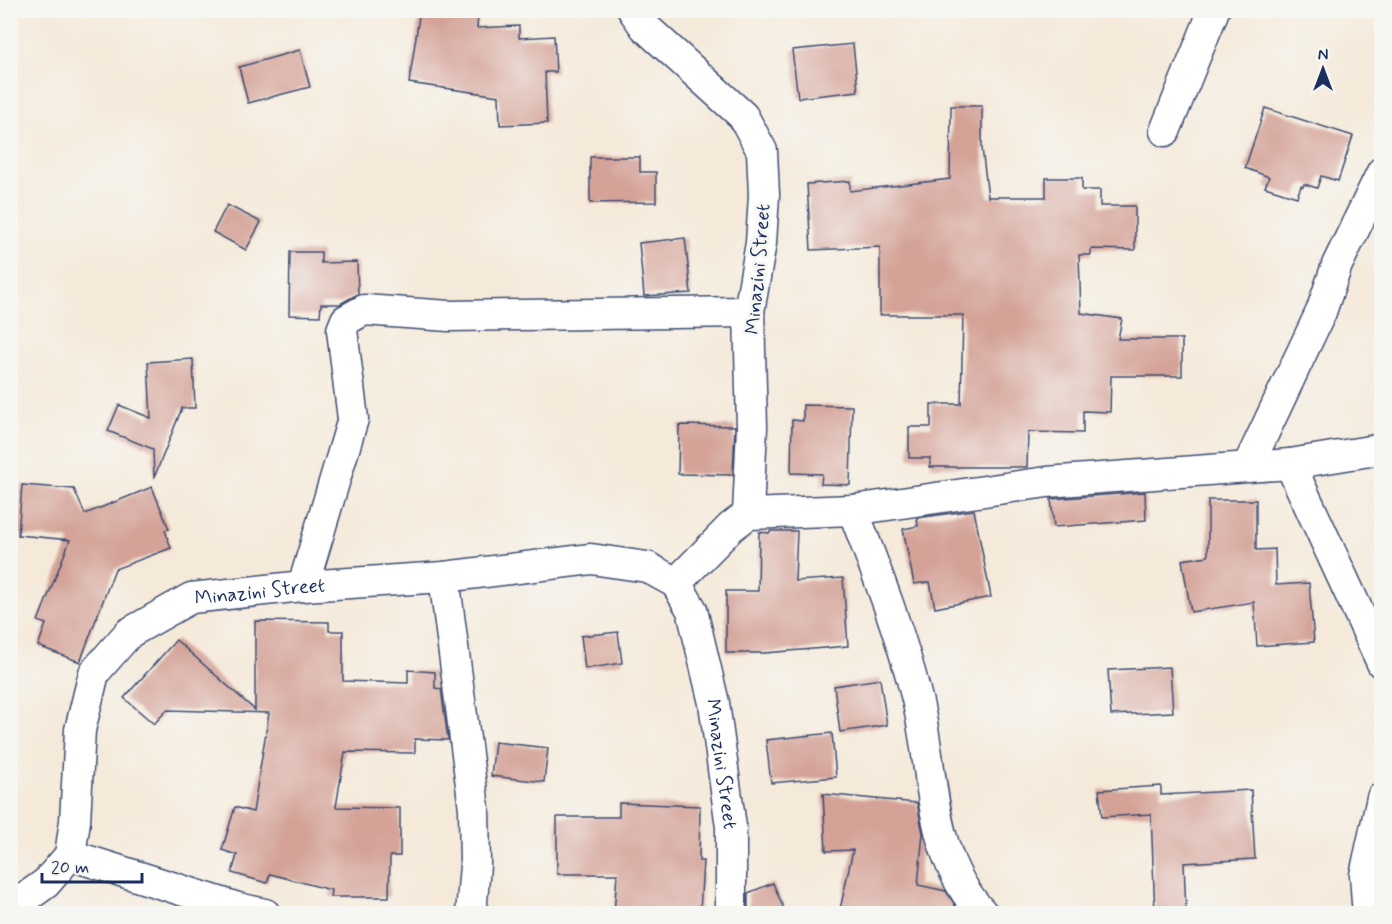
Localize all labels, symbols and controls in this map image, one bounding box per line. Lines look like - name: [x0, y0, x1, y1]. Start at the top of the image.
- north arrow: [1293, 39, 1353, 99]
- text: N: [1318, 45, 1328, 66]
- street label: Minazini Street: [739, 203, 778, 336]
- street label: Minazini Street: [193, 573, 326, 613]
- street label: Minazini Street: [699, 697, 743, 831]
- scale bar: [42, 846, 142, 884]
- text: 20 m: [51, 856, 89, 880]

